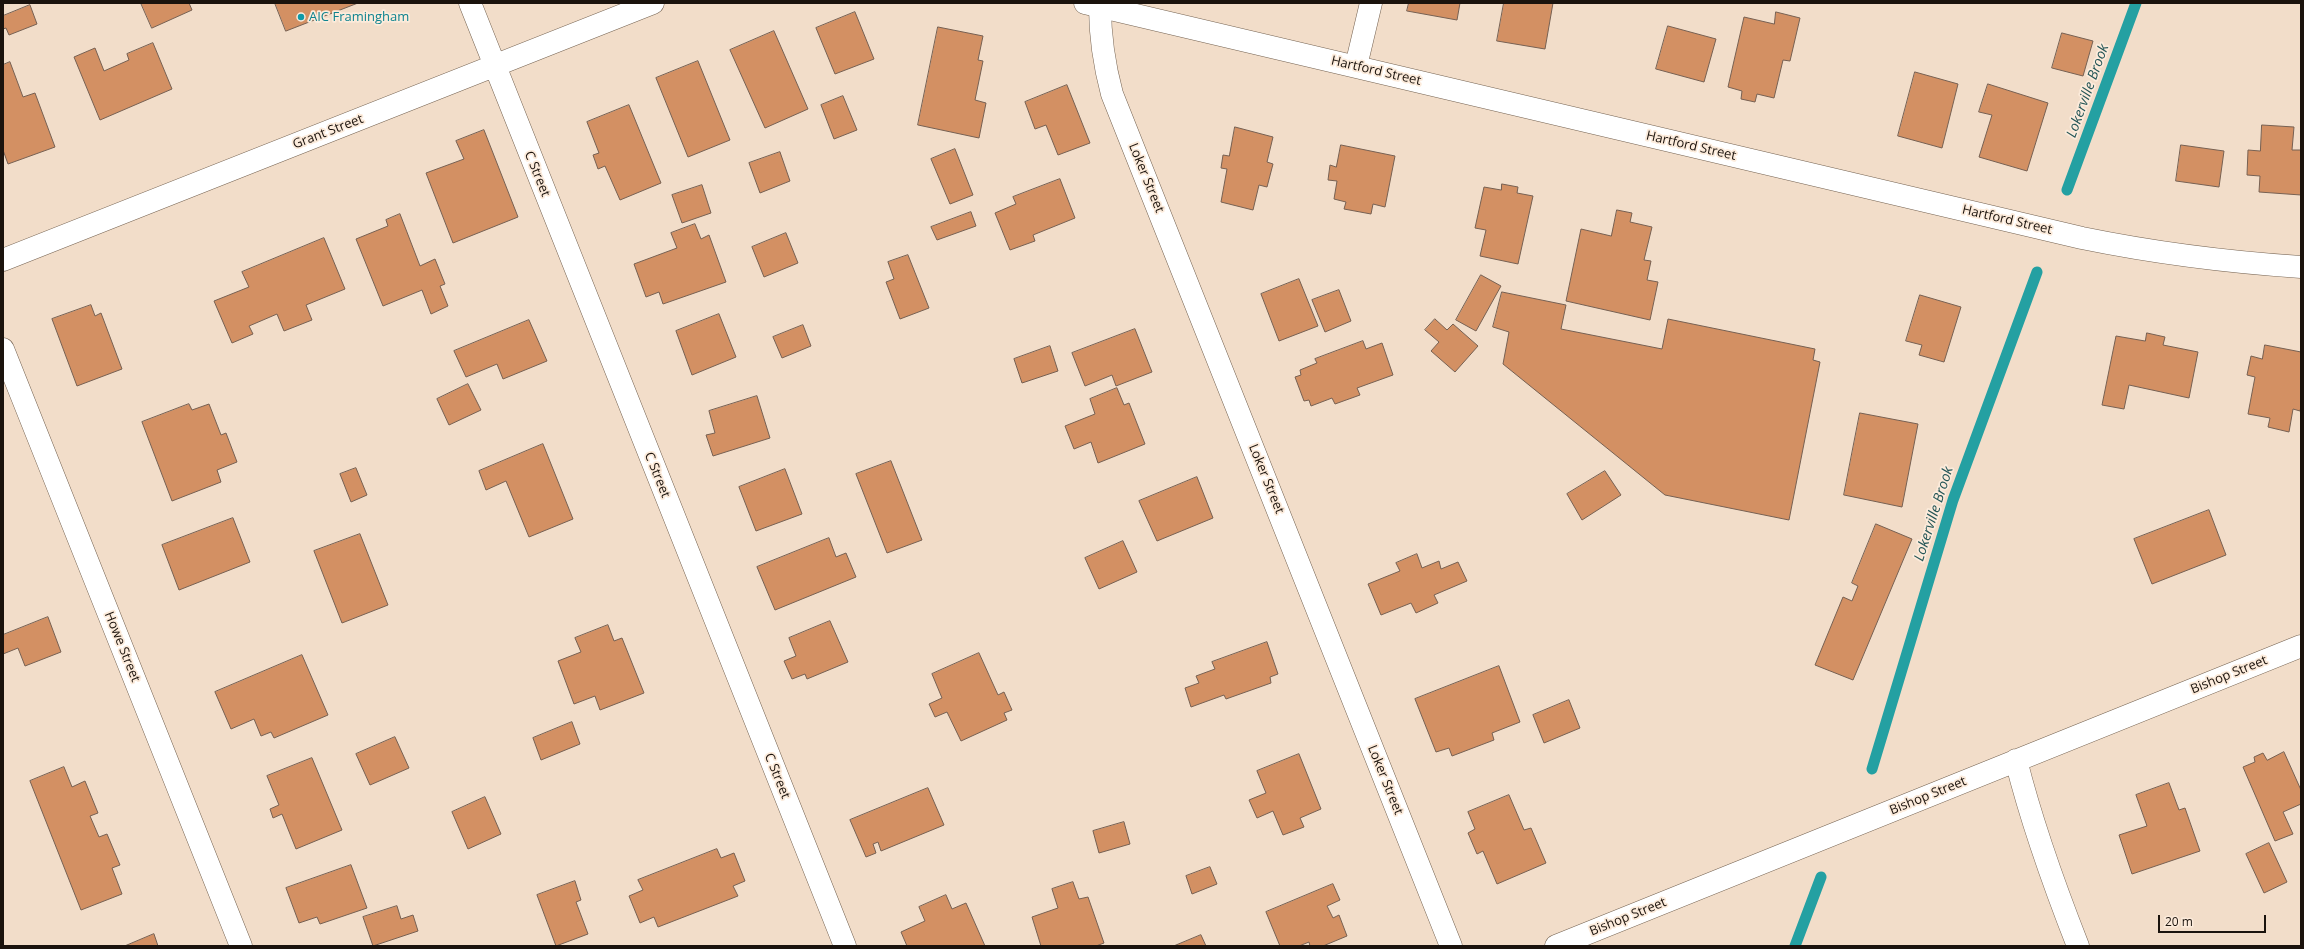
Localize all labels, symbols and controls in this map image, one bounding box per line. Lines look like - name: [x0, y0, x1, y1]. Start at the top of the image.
- place label: AIC Framingham: [309, 9, 409, 25]
- marker: AIC Framingham: [296, 12, 306, 22]
- water label: Lokerville Brook: [2063, 42, 2113, 140]
- street label: Hartford Street: [1329, 53, 1423, 89]
- street label: Grant Street: [291, 111, 365, 153]
- street label: Hartford Street: [1644, 128, 1738, 164]
- street label: Loker Street: [1125, 141, 1167, 215]
- street label: C Street: [521, 149, 553, 199]
- street label: Hartford Street: [1960, 202, 2054, 238]
- street label: Loker Street: [1245, 442, 1287, 516]
- street label: C Street: [641, 450, 673, 500]
- water label: Lokerville Brook: [1911, 465, 1957, 563]
- street label: Howe Street: [101, 610, 143, 684]
- street label: Bishop Street: [2188, 653, 2270, 697]
- street label: Loker Street: [1364, 743, 1406, 817]
- street label: C Street: [761, 751, 793, 801]
- street label: Bishop Street: [1887, 774, 1969, 818]
- street label: Bishop Street: [1587, 895, 1669, 939]
- scale bar: [2160, 907, 2268, 933]
- text: 20 m: [2165, 913, 2193, 930]

